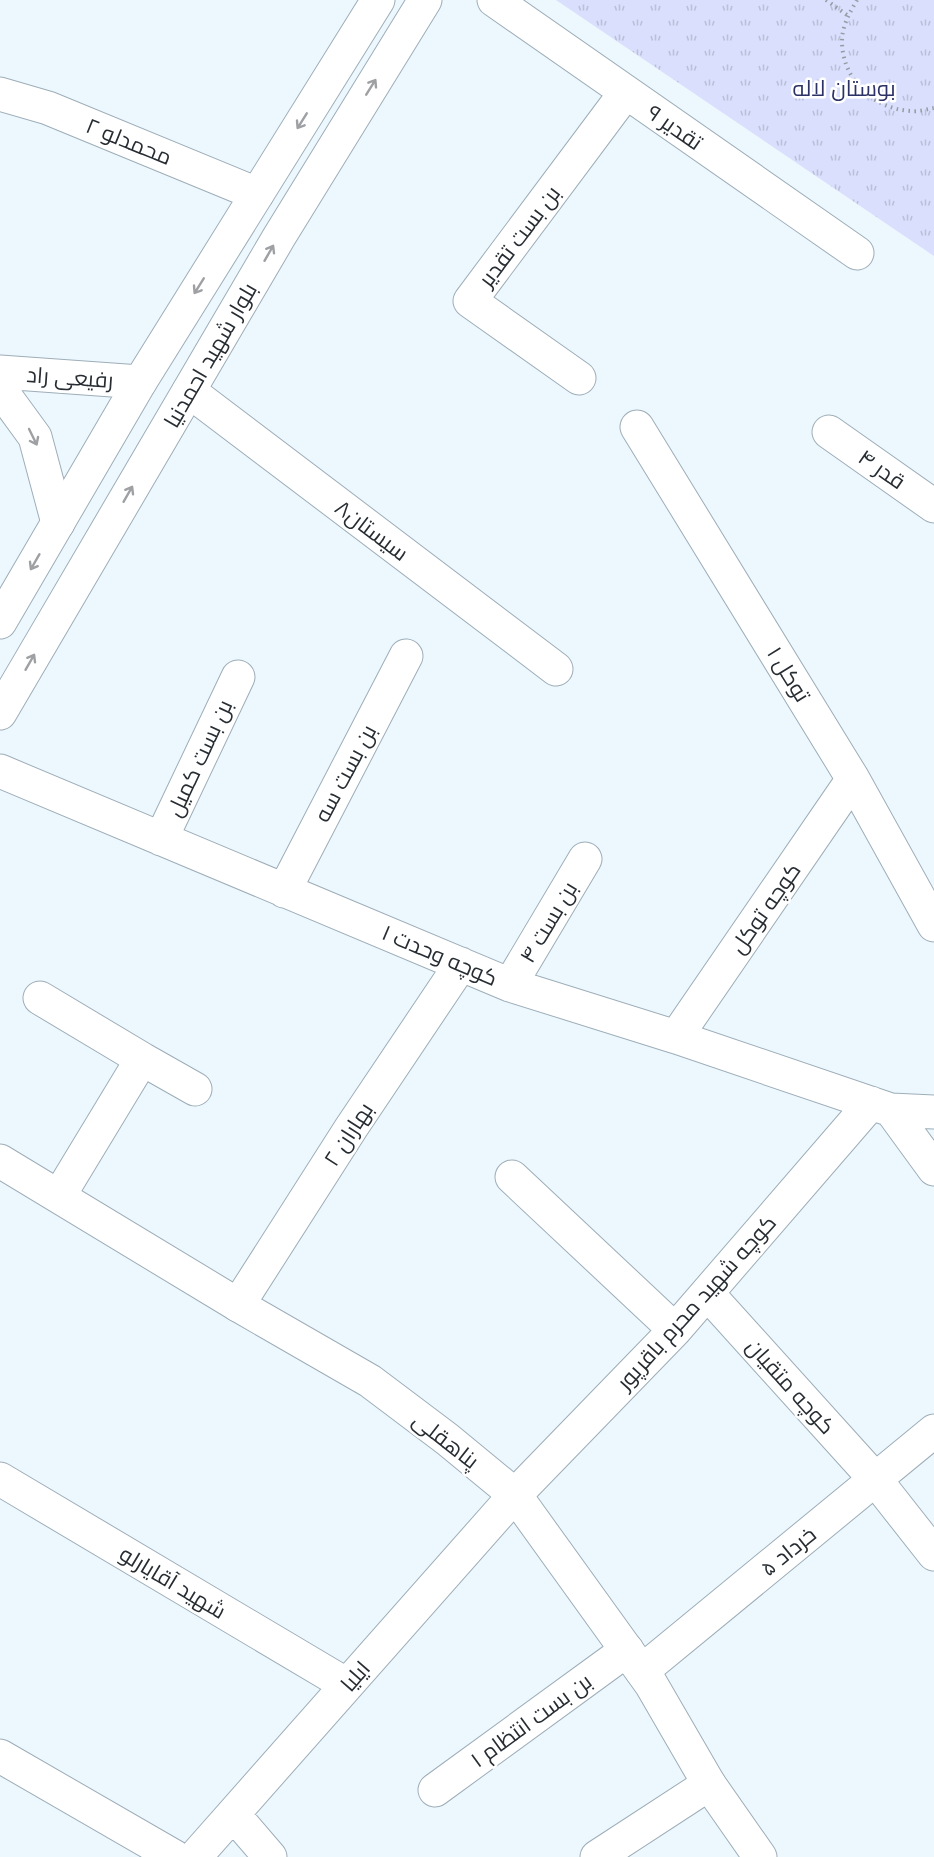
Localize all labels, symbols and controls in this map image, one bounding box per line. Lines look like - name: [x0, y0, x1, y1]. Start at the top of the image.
- park label: بوستان لاله: [792, 74, 896, 102]
- one-way arrow: [366, 79, 378, 96]
- street label: ۹ تقدیر: [642, 98, 708, 156]
- street label: محمدلو ۲: [82, 111, 176, 171]
- one-way arrow: [296, 112, 308, 129]
- street label: بن بست تقدیر: [471, 180, 566, 294]
- one-way arrow: [264, 245, 275, 263]
- street label: بلوار شهید احمدنیا: [157, 277, 263, 433]
- one-way arrow: [193, 277, 205, 294]
- street label: رفیعی راد: [26, 360, 114, 394]
- one-way arrow: [27, 428, 39, 446]
- street label: قدر ۴: [853, 443, 911, 495]
- one-way arrow: [122, 486, 134, 503]
- street label: سیستان۸: [330, 493, 414, 567]
- one-way arrow: [29, 553, 41, 570]
- street label: توکل ۱: [761, 641, 817, 707]
- one-way arrow: [24, 654, 36, 671]
- street label: بن بست کمیل: [160, 695, 238, 821]
- street label: بن بست سه: [308, 719, 382, 827]
- street label: کوچه توکل: [723, 857, 807, 960]
- street label: بن بست ۴: [513, 876, 583, 968]
- street label: کوچه وحدت ۱: [378, 918, 502, 993]
- street label: بهاران ۲: [317, 1097, 379, 1171]
- street label: کوچه شهید محرم باقرپور: [609, 1209, 783, 1398]
- street label: کوچه متقیان: [740, 1332, 841, 1440]
- street label: پناهقلی: [407, 1405, 485, 1475]
- street label: خرداد ۵: [754, 1520, 822, 1582]
- street label: شهید آقایارلو: [115, 1539, 231, 1625]
- street label: ایلیا: [334, 1655, 376, 1697]
- street label: بن بست انتظام ۱: [465, 1667, 598, 1775]

